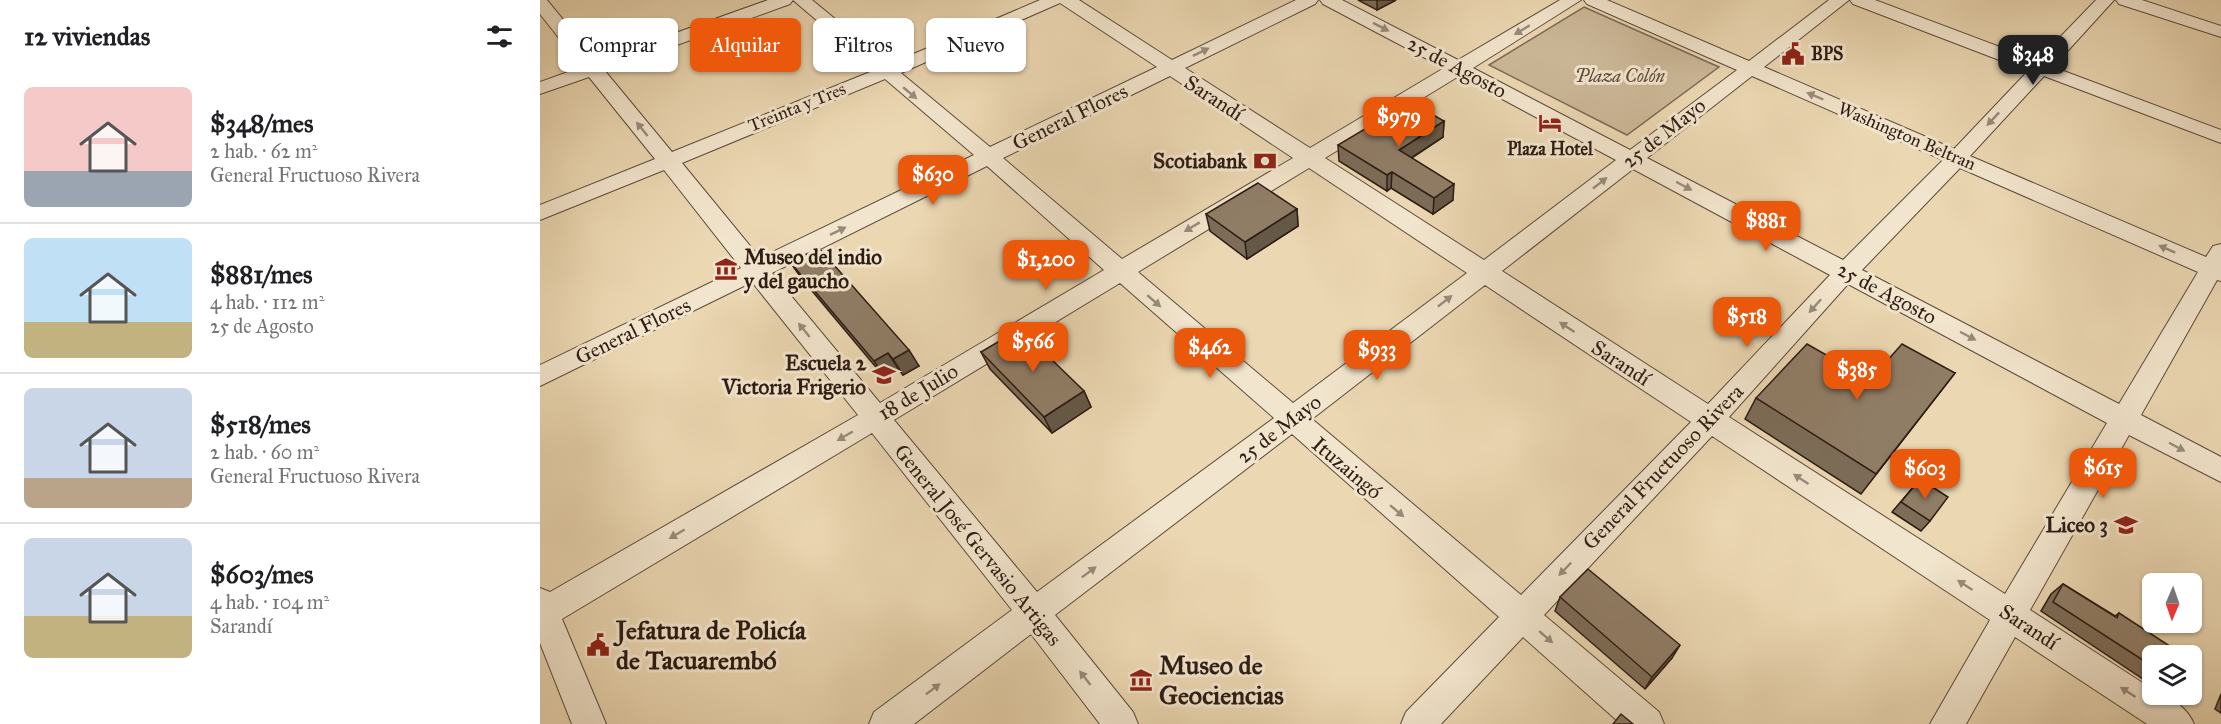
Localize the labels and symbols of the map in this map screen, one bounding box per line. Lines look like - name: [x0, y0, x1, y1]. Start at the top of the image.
- one-way arrow: [1373, 22, 1390, 32]
- one-way arrow: [1513, 25, 1530, 35]
- street label: 25 de Agosto: [1403, 30, 1511, 104]
- pin: $348: [1997, 35, 2069, 86]
- public building icon: BPS: [1780, 41, 1806, 67]
- place label: BPS: [1811, 43, 1843, 65]
- one-way arrow: [1193, 47, 1210, 57]
- park label: Plaza Colón: [1575, 65, 1665, 87]
- street label: Sarandí: [1180, 69, 1250, 127]
- street label: Treinta y Tres: [745, 77, 849, 137]
- street label: General Flores: [1008, 78, 1132, 156]
- one-way arrow: [902, 86, 918, 99]
- street label: 25 de Mayo: [1617, 92, 1711, 174]
- one-way arrow: [1807, 92, 1824, 101]
- pin: $979: [1363, 97, 1435, 148]
- street label: Washington Beltran: [1834, 97, 1979, 176]
- hotel icon: Plaza Hotel: [1537, 110, 1563, 136]
- one-way arrow: [1986, 112, 2000, 127]
- one-way arrow: [636, 121, 649, 137]
- place label: Plaza Hotel: [1507, 138, 1594, 160]
- place label: Scotiabank: [1153, 148, 1248, 174]
- bank icon: Scotiabank: [1252, 148, 1278, 174]
- pin: $630: [897, 155, 969, 206]
- one-way arrow: [1592, 177, 1607, 189]
- one-way arrow: [1675, 180, 1693, 190]
- pin: $881: [1730, 201, 1802, 252]
- one-way arrow: [1184, 222, 1201, 233]
- one-way arrow: [829, 226, 846, 235]
- pin: $1,200: [997, 240, 1095, 291]
- place label: Museo del indio y del gaucho: [743, 244, 882, 294]
- one-way arrow: [2158, 244, 2176, 254]
- museum icon: Museo del indio y del gaucho: [713, 256, 739, 282]
- street label: 25 de Agosto: [1833, 256, 1941, 330]
- street label: General Flores: [571, 292, 695, 370]
- one-way arrow: [1146, 294, 1161, 307]
- one-way arrow: [1437, 295, 1453, 308]
- pin: $518: [1711, 297, 1783, 348]
- one-way arrow: [1808, 298, 1822, 313]
- one-way arrow: [797, 322, 810, 338]
- pin: $566: [997, 322, 1069, 373]
- one-way arrow: [1559, 322, 1575, 333]
- pin: $462: [1174, 328, 1246, 379]
- pin: $933: [1341, 330, 1413, 381]
- one-way arrow: [1959, 331, 1976, 341]
- street label: Sarandí: [1587, 334, 1657, 392]
- place label: Escuela 2 Victoria Frigerio: [721, 350, 867, 400]
- pin: $385: [1821, 350, 1893, 401]
- street label: 18 de Julio: [873, 358, 963, 426]
- school or university icon: Escuela 2 Victoria Frigerio: [871, 362, 897, 388]
- street label: General Fructuoso Rivera: [1577, 379, 1749, 555]
- street label: 25 de Mayo: [1232, 389, 1327, 469]
- one-way arrow: [837, 430, 853, 441]
- street label: Ituzaingó: [1307, 431, 1387, 505]
- street label: General José Gervasio Artigas: [889, 439, 1067, 651]
- one-way arrow: [2169, 442, 2186, 452]
- pin: $615: [2067, 448, 2139, 499]
- pin: $603: [1889, 449, 1961, 500]
- one-way arrow: [1793, 474, 1809, 485]
- one-way arrow: [1389, 504, 1404, 517]
- place label: Liceo 3: [2046, 512, 2108, 538]
- school or university icon: Liceo 3: [2113, 512, 2139, 538]
- one-way arrow: [669, 529, 685, 540]
- one-way arrow: [1559, 562, 1573, 576]
- one-way arrow: [1081, 565, 1097, 578]
- north arrow: [2142, 573, 2202, 633]
- one-way arrow: [1957, 580, 1973, 591]
- street label: Sarandí: [1995, 598, 2065, 656]
- place label: Jefatura de Policía de Tacuarembó: [613, 614, 807, 676]
- one-way arrow: [1538, 631, 1554, 644]
- public building icon: Jefatura de Policía de Tacuarembó: [585, 632, 611, 658]
- place label: Museo de Geociencias: [1159, 649, 1284, 711]
- museum icon: Museo de Geociencias: [1128, 667, 1154, 693]
- one-way arrow: [1078, 670, 1091, 686]
- one-way arrow: [926, 683, 941, 695]
- one-way arrow: [2120, 687, 2136, 698]

